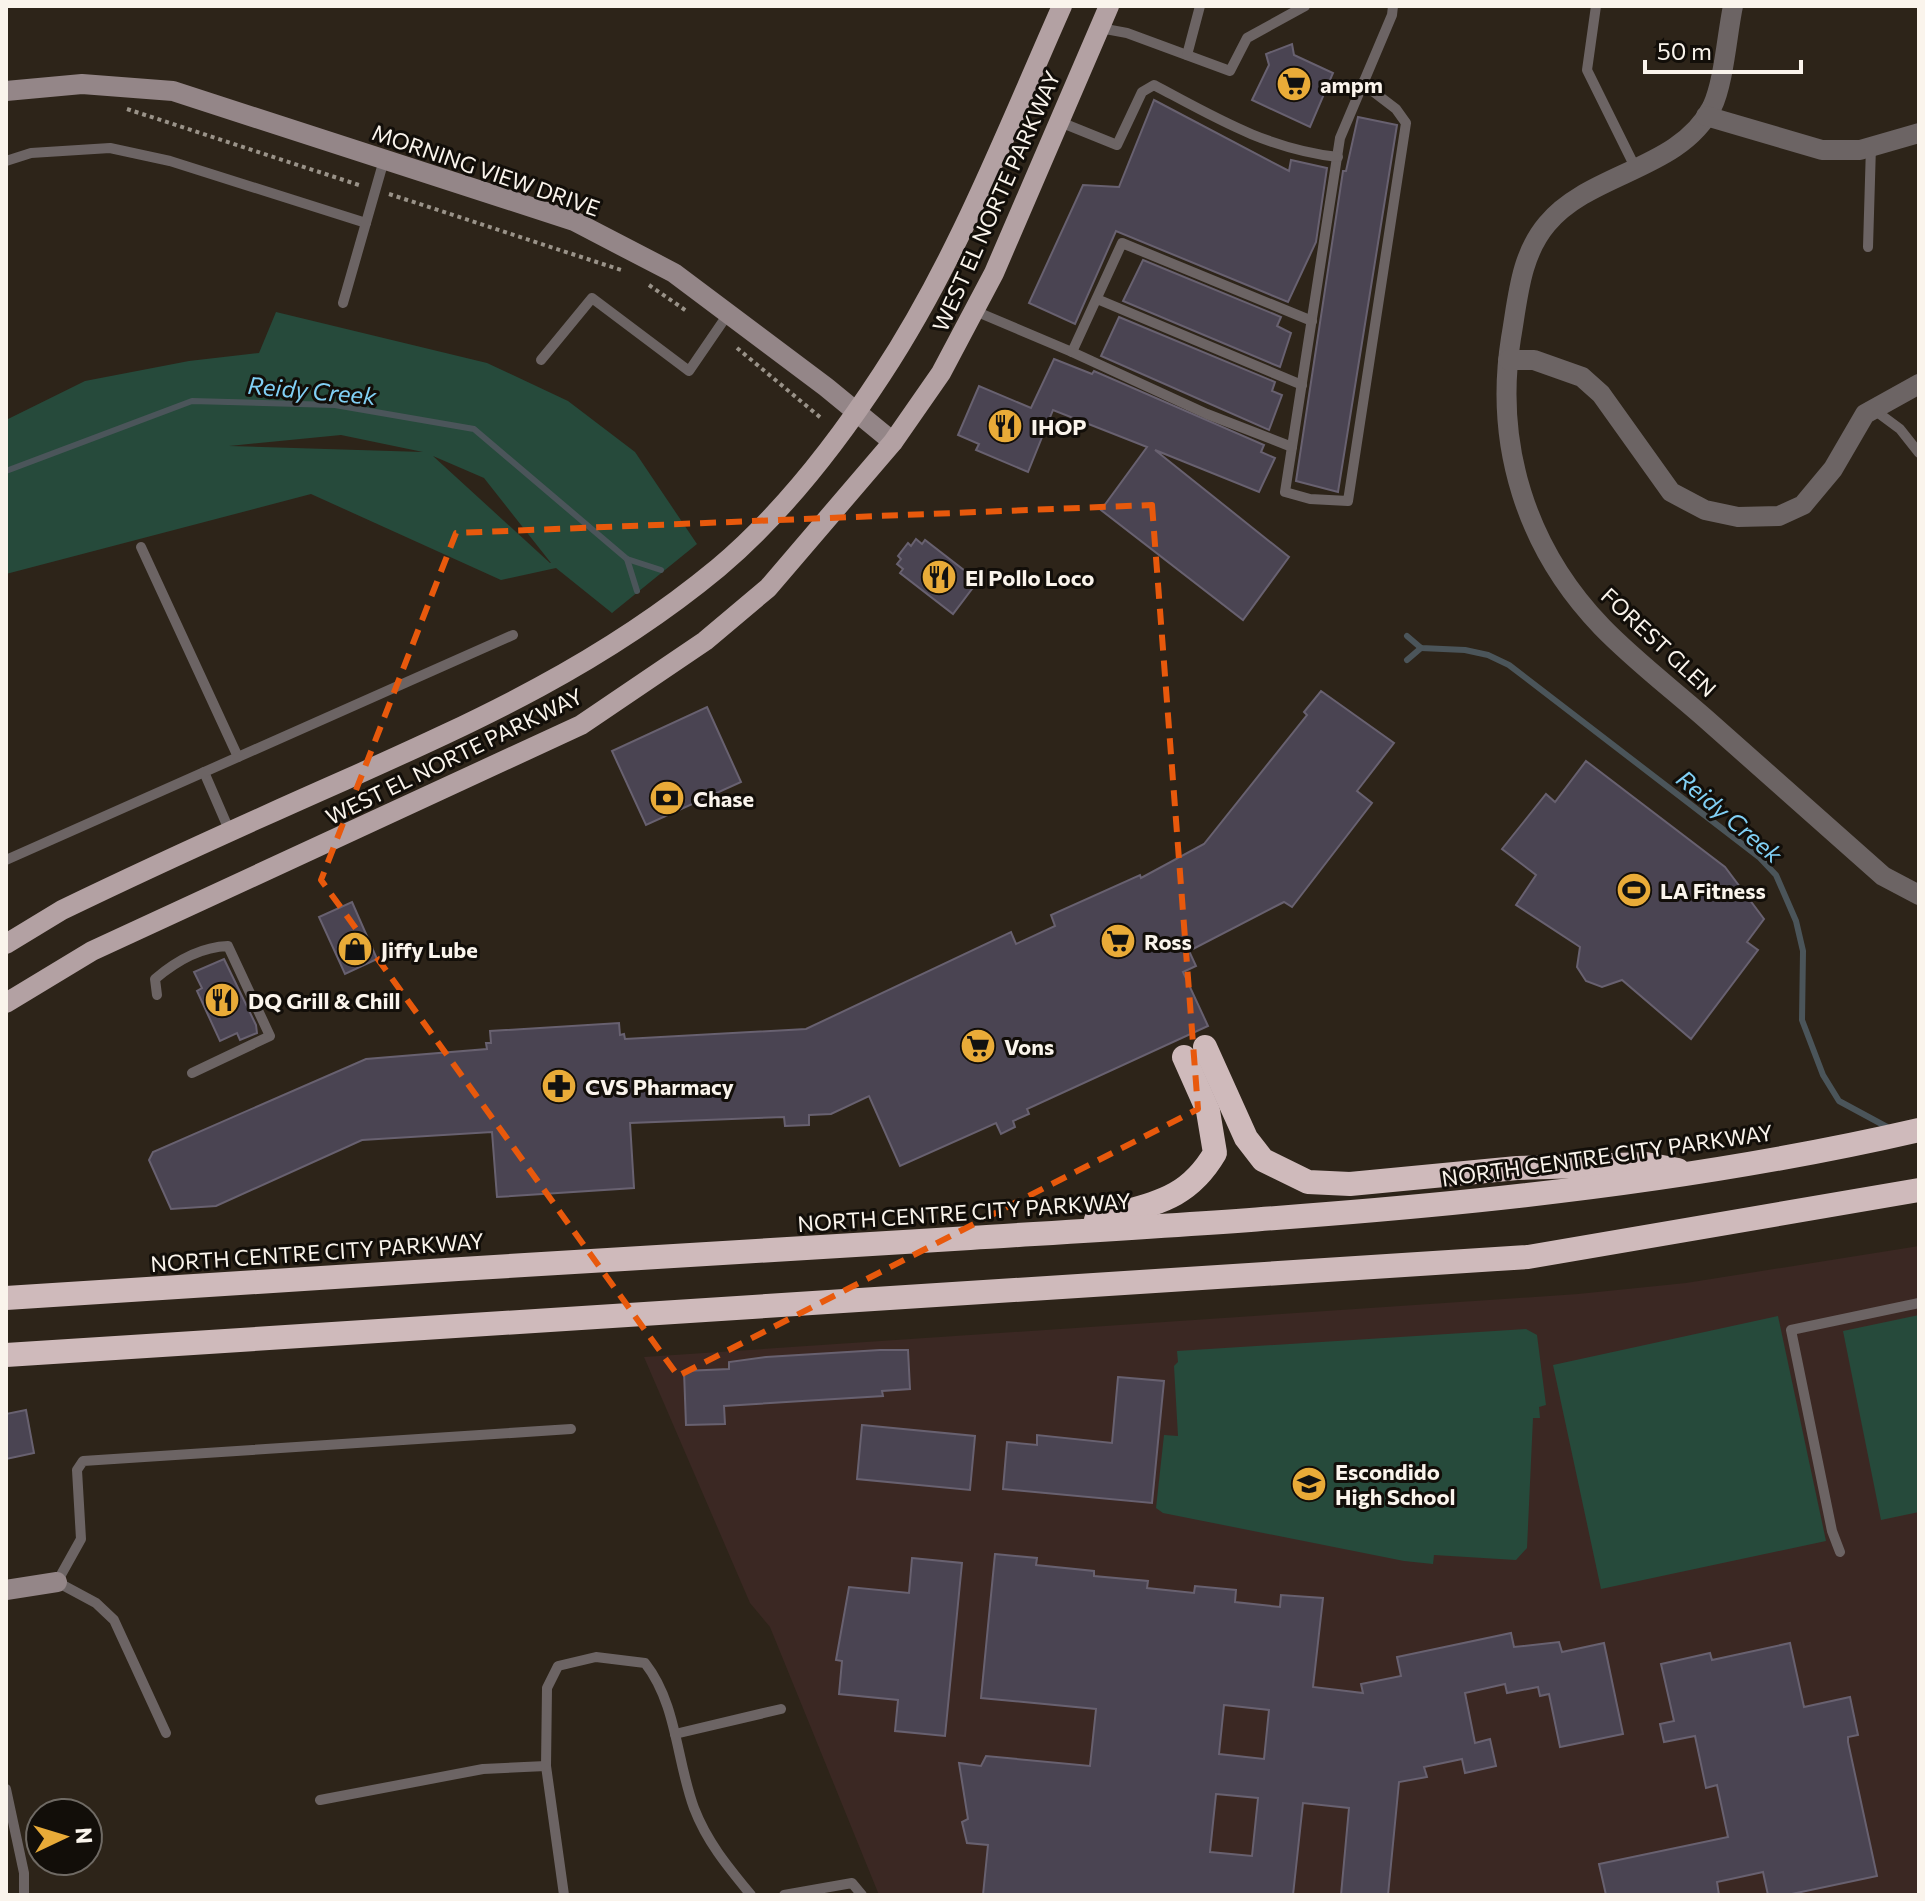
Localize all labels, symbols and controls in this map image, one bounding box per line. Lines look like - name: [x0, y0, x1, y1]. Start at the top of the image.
- scale bar: [1645, 24, 1801, 74]
- text: 50 m: [1657, 36, 1712, 65]
- supermarket icon: ampm: [1275, 65, 1313, 103]
- street label: WEST EL NORTE PARKWAY: [926, 67, 1066, 335]
- place label: ampm: [1320, 71, 1383, 98]
- street label: MORNING VIEW DRIVE: [368, 118, 604, 222]
- water label: Reidy Creek: [247, 370, 378, 410]
- restaurant icon: IHOP: [986, 407, 1024, 445]
- place label: IHOP: [1031, 413, 1087, 440]
- restaurant icon: El Pollo Loco: [920, 558, 958, 596]
- place label: El Pollo Loco: [965, 564, 1095, 591]
- street label: FOREST GLEN: [1596, 582, 1722, 702]
- street label: WEST EL NORTE PARKWAY: [321, 682, 587, 830]
- water label: Reidy Creek: [1671, 763, 1789, 869]
- bank icon: Chase: [648, 779, 686, 817]
- place label: Chase: [693, 785, 754, 812]
- sports icon: LA Fitness: [1615, 871, 1653, 909]
- place label: LA Fitness: [1660, 877, 1766, 904]
- supermarket icon: Ross: [1099, 922, 1137, 960]
- place label: Ross: [1144, 928, 1192, 955]
- shop icon: Jiffy Lube: [336, 930, 374, 968]
- place label: Jiffy Lube: [381, 936, 478, 963]
- restaurant icon: DQ Grill & Chill: [203, 981, 241, 1019]
- place label: DQ Grill & Chill: [248, 987, 401, 1014]
- supermarket icon: Vons: [959, 1027, 997, 1065]
- place label: Vons: [1004, 1033, 1054, 1060]
- pharmacy icon: CVS Pharmacy: [540, 1067, 578, 1105]
- place label: CVS Pharmacy: [585, 1073, 734, 1100]
- street label: NORTH CENTRE CITY PARKWAY: [1440, 1118, 1774, 1192]
- street label: NORTH CENTRE CITY PARKWAY: [796, 1187, 1132, 1237]
- street label: NORTH CENTRE CITY PARKWAY: [149, 1227, 485, 1277]
- place label: Escondido High School: [1335, 1458, 1456, 1510]
- school or university icon: Escondido High School: [1290, 1465, 1328, 1503]
- north arrow: [24, 1797, 104, 1877]
- text: N: [70, 1826, 98, 1845]

